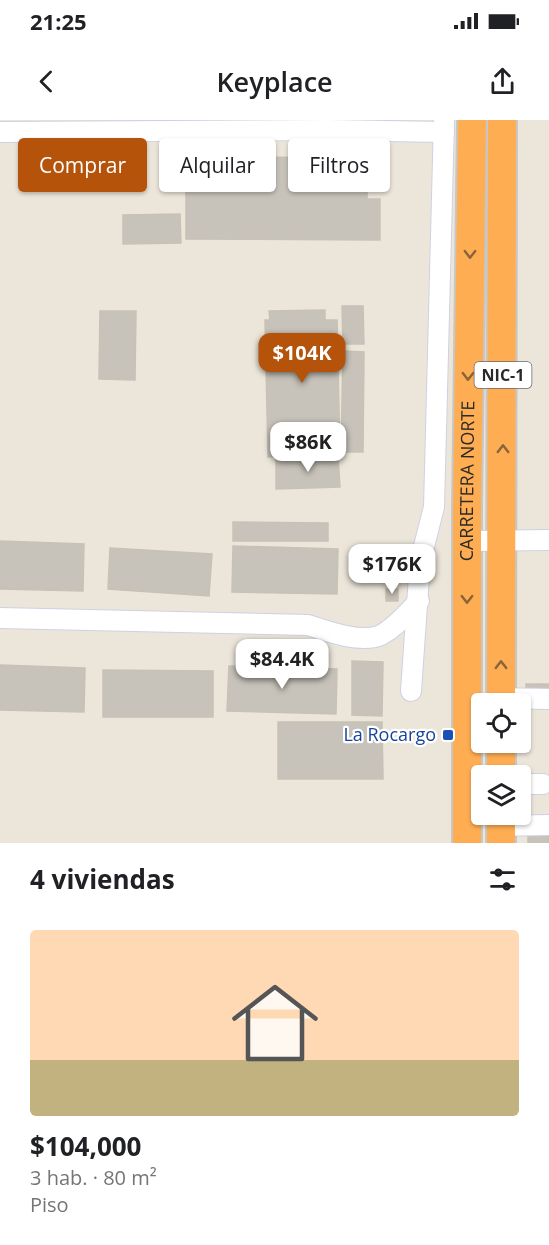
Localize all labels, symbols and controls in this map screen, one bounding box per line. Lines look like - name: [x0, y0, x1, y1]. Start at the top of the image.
- text: 21:25: [30, 6, 87, 36]
- text: Keyplace: [216, 63, 333, 100]
- icon: back: [30, 65, 63, 98]
- icon: share: [486, 65, 519, 98]
- chip: Comprar: [18, 138, 147, 192]
- chip: Alquilar: [159, 138, 276, 192]
- chip: Filtros: [288, 138, 390, 192]
- one-way arrow: [464, 249, 476, 258]
- pin: $104K: [260, 333, 344, 384]
- text: $104K: [272, 339, 332, 366]
- road number: NIC-1: [474, 362, 532, 388]
- one-way arrow: [462, 372, 474, 381]
- street label: CARRETERA NORTE: [454, 400, 479, 561]
- pin: $86K: [272, 422, 344, 473]
- text: $86K: [284, 428, 332, 455]
- one-way arrow: [497, 445, 509, 454]
- pin: $176K: [350, 544, 434, 595]
- text: $176K: [362, 550, 422, 577]
- one-way arrow: [461, 595, 473, 604]
- pin: $84.4K: [233, 639, 331, 690]
- text: $84.4K: [250, 645, 314, 672]
- one-way arrow: [495, 660, 507, 669]
- map controls: [471, 693, 531, 825]
- button: locate: [471, 693, 531, 753]
- place label: La Rocargo: [343, 722, 436, 746]
- marker: La Rocargo: [441, 728, 455, 742]
- button: layers: [471, 765, 531, 825]
- text: 4 viviendas: [30, 861, 175, 897]
- icon: filters: [486, 863, 519, 896]
- icon: home: [221, 969, 329, 1077]
- text: $104,000: [30, 1128, 141, 1164]
- text: 3 hab. · 80 m²: [30, 1164, 157, 1191]
- text: Piso: [30, 1191, 69, 1218]

